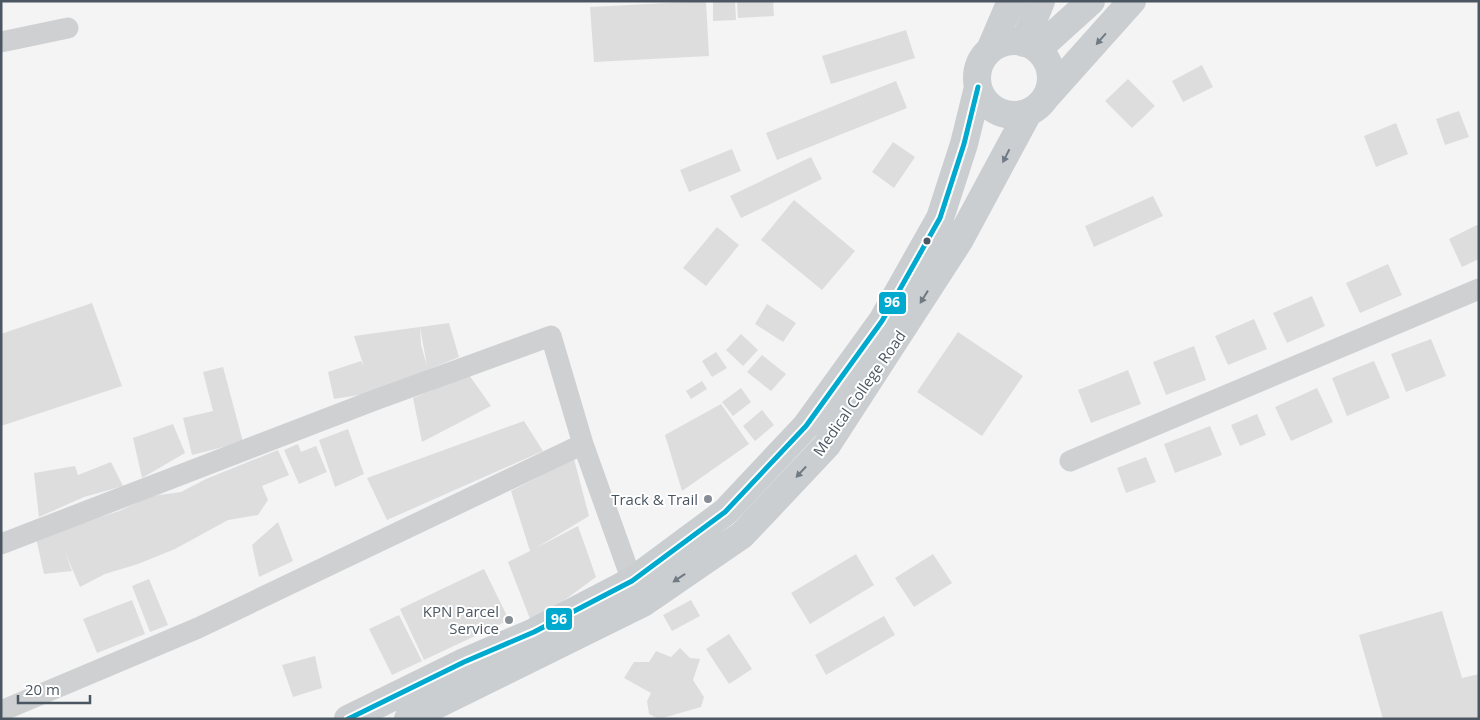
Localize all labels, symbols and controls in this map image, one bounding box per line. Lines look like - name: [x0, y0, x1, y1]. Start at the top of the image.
- one-way arrow: [1095, 32, 1106, 45]
- one-way arrow: [1002, 149, 1010, 164]
- unlabelled marker: [922, 236, 932, 246]
- one-way arrow: [919, 290, 929, 303]
- line badge: 96: [878, 291, 907, 315]
- text: 96: [884, 292, 900, 311]
- street label: Medical College Road: [808, 326, 910, 460]
- one-way arrow: [795, 466, 807, 478]
- place label: Track & Trail: [611, 489, 698, 509]
- marker: Track & Trail: [702, 493, 714, 505]
- one-way arrow: [672, 573, 686, 583]
- place label: KPN Parcel Service: [423, 601, 499, 638]
- line badge: 96: [545, 607, 573, 631]
- text: 96: [551, 609, 567, 628]
- marker: KPN Parcel Service: [503, 614, 515, 626]
- scale bar: [18, 672, 90, 704]
- text: 20 m: [25, 679, 60, 699]

